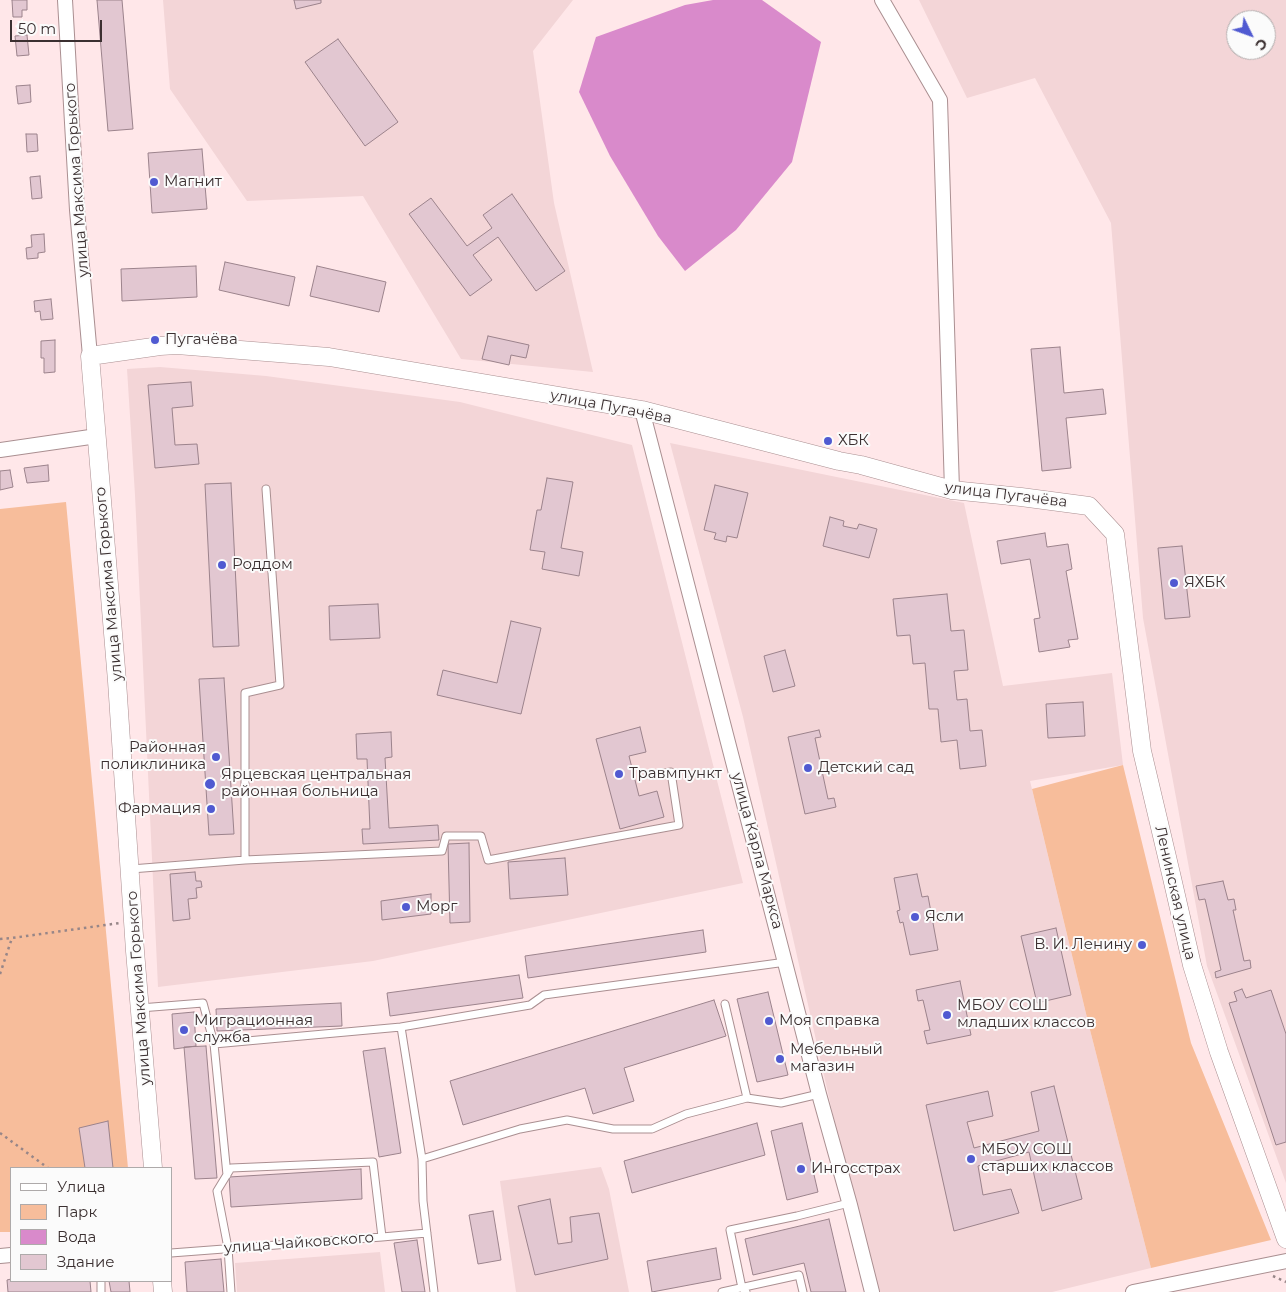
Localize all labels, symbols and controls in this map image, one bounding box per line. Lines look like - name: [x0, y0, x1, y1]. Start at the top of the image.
- scale bar: [12, 10, 105, 42]
- north arrow: [1226, 10, 1276, 60]
- text: 50 m: [18, 19, 56, 38]
- text: С: [1251, 35, 1272, 54]
- street label: улица Максима Горького: [61, 82, 93, 278]
- place label: Магнит: [164, 173, 222, 191]
- marker: Магнит: [148, 176, 160, 188]
- place label: Пугачёва: [165, 331, 238, 349]
- marker: Пугачёва: [149, 334, 161, 346]
- street label: улица Пугачёва: [549, 386, 673, 428]
- place label: ХБК: [838, 432, 869, 450]
- marker: ХБК: [822, 435, 834, 447]
- street label: улица Пугачёва: [944, 479, 1068, 511]
- street label: улица Максима Горького: [92, 486, 126, 682]
- place label: Роддом: [232, 556, 293, 574]
- marker: Роддом: [216, 559, 228, 571]
- place label: ЯХБК: [1184, 574, 1226, 592]
- marker: ЯХБК: [1168, 577, 1180, 589]
- place label: Районная поликлиника: [100, 739, 206, 774]
- marker: Районная поликлиника: [210, 751, 222, 763]
- place label: Детский сад: [818, 759, 914, 777]
- marker: Детский сад: [802, 762, 814, 774]
- place label: Травмпункт: [629, 765, 722, 783]
- place label: Ярцевская центральная районная больница: [221, 766, 411, 801]
- marker: Травмпункт: [613, 768, 625, 780]
- street label: улица Карла Маркса: [727, 771, 787, 931]
- marker: Ярцевская центральная районная больница: [203, 777, 217, 791]
- place label: Фармация: [118, 800, 201, 818]
- marker: Фармация: [205, 803, 217, 815]
- street label: Ленинская улица: [1151, 824, 1199, 962]
- street label: улица Максима Горького: [123, 890, 155, 1086]
- place label: Морг: [416, 898, 457, 916]
- marker: Морг: [400, 901, 412, 913]
- place label: Ясли: [925, 908, 964, 926]
- marker: Ясли: [909, 911, 921, 923]
- place label: В. И. Ленину: [1034, 936, 1132, 954]
- marker: В. И. Ленину: [1136, 939, 1148, 951]
- place label: МБОУ СОШ младших классов: [957, 997, 1095, 1032]
- marker: МБОУ СОШ младших классов: [941, 1009, 953, 1021]
- place label: Миграционная служба: [194, 1012, 313, 1047]
- place label: Моя справка: [779, 1012, 880, 1030]
- marker: Моя справка: [763, 1015, 775, 1027]
- marker: Миграционная служба: [178, 1024, 190, 1036]
- place label: Мебельный магазин: [790, 1041, 883, 1076]
- marker: Мебельный магазин: [774, 1053, 786, 1065]
- place label: МБОУ СОШ старших классов: [981, 1141, 1114, 1176]
- marker: МБОУ СОШ старших классов: [965, 1153, 977, 1165]
- place label: Ингосстрах: [811, 1160, 900, 1178]
- marker: Ингосстрах: [795, 1163, 807, 1175]
- legend: [10, 1167, 172, 1282]
- text: Улица: [57, 1177, 105, 1196]
- text: Парк: [57, 1202, 97, 1221]
- text: Вода: [57, 1227, 96, 1246]
- street label: улица Чайковского: [223, 1229, 375, 1257]
- text: Здание: [57, 1252, 115, 1271]

